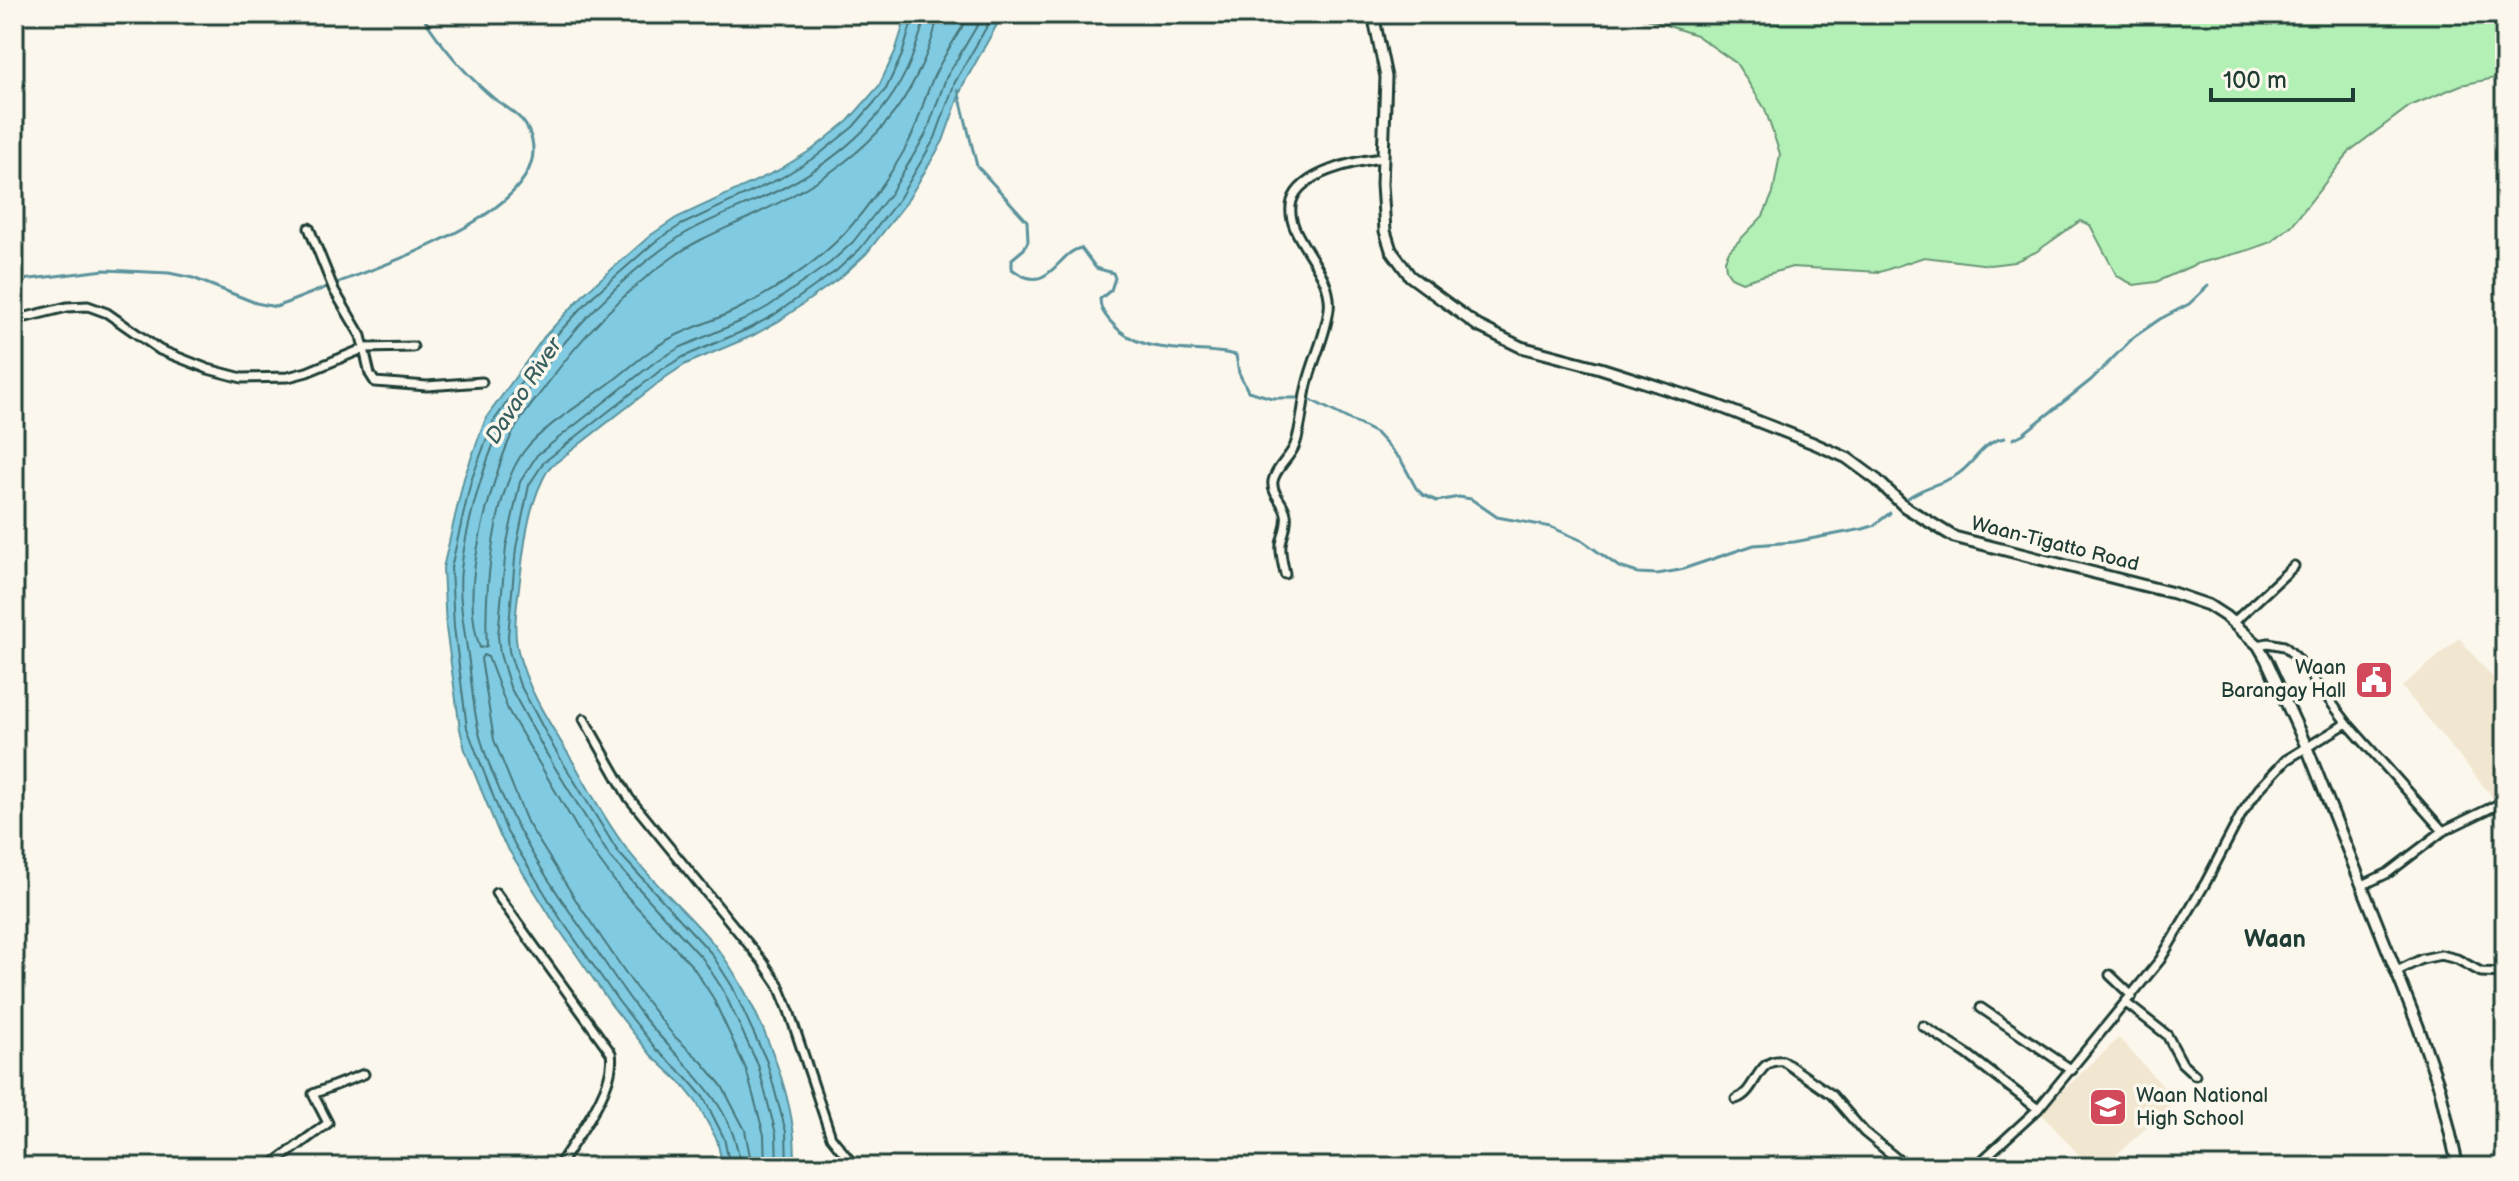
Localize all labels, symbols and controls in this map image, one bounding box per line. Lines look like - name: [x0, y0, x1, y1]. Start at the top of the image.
- scale bar: [2211, 52, 2353, 102]
- text: 100 m: [2223, 66, 2287, 95]
- water label: Davao River: [480, 331, 569, 449]
- street label: Waan-Tigatto Road: [1968, 512, 2142, 576]
- place label: Waan Barangay Hall: [2221, 656, 2346, 703]
- public building icon: Waan Barangay Hall: [2353, 659, 2395, 701]
- district label: Waan: [2244, 925, 2306, 954]
- place label: Waan National High School: [2136, 1084, 2268, 1131]
- school or university icon: Waan National High School: [2087, 1086, 2129, 1128]

